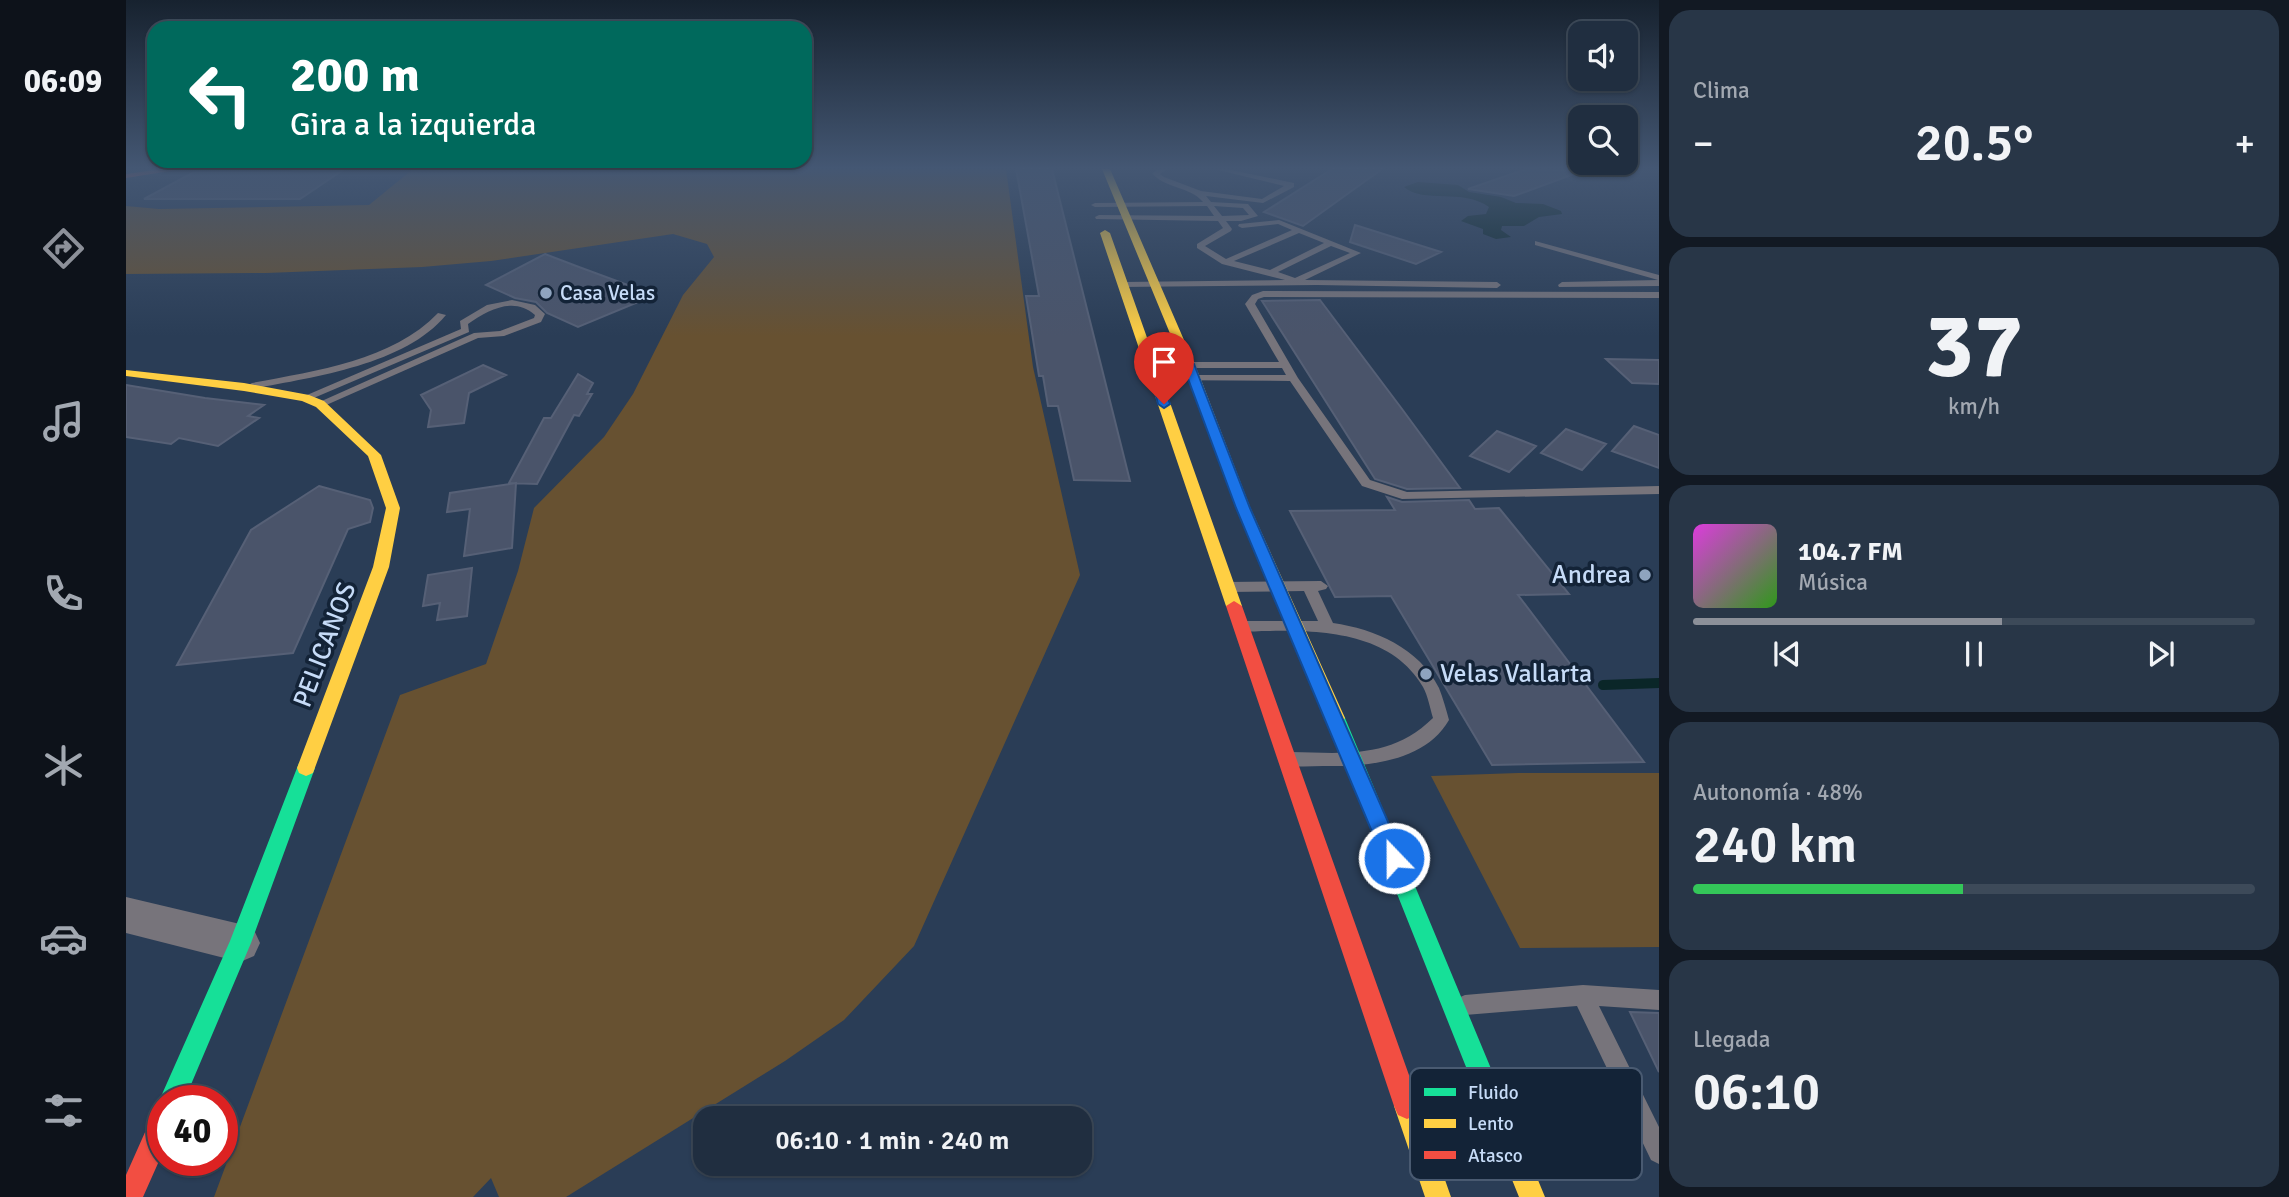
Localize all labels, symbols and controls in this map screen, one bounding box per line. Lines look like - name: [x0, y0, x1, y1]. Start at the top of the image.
- map controls: [1568, 21, 1638, 175]
- button: sound: [1568, 21, 1638, 91]
- text: 200 m: [290, 45, 420, 105]
- icon: left: [175, 49, 266, 140]
- text: 06:09: [24, 62, 102, 101]
- text: Clima: [1693, 76, 1750, 105]
- text: Gira a la izquierda: [290, 105, 537, 144]
- button: search: [1568, 105, 1638, 175]
- text: 20.5°: [1915, 111, 2033, 175]
- text: −: [1693, 120, 1714, 167]
- text: +: [2234, 120, 2255, 167]
- icon: directions: [39, 224, 88, 273]
- place label: Casa Velas: [560, 280, 655, 306]
- marker: Casa Velas: [538, 285, 554, 301]
- text: 37: [1925, 290, 2023, 403]
- pin: [1134, 332, 1194, 404]
- icon: arrive: [1145, 343, 1183, 381]
- text: km/h: [1948, 392, 2000, 421]
- icon: music: [39, 397, 88, 446]
- text: 104.7 FM: [1798, 536, 1903, 568]
- place label: Andrea: [1552, 559, 1631, 591]
- marker: Andrea: [1637, 567, 1653, 583]
- text: Música: [1798, 568, 1868, 597]
- icon: phone: [39, 569, 88, 618]
- street label: PELICANOS: [287, 578, 363, 712]
- icon: previous: [1768, 635, 1806, 673]
- icon: pause: [1955, 635, 1993, 673]
- icon: next: [2142, 635, 2180, 673]
- place label: Velas Vallarta: [1440, 658, 1592, 690]
- marker: Velas Vallarta: [1418, 666, 1434, 682]
- icon: climate: [39, 741, 88, 790]
- text: Autonomía · 48%: [1693, 778, 1863, 807]
- text: 240 km: [1693, 813, 1857, 877]
- position arrow: [1357, 821, 1431, 895]
- icon: car: [39, 914, 88, 963]
- text: Llegada: [1693, 1025, 1770, 1054]
- text: 06:10: [1693, 1060, 1820, 1124]
- legend: [1410, 1068, 1642, 1180]
- text: Fluido: [1468, 1081, 1519, 1105]
- speed limit sign: 40: [147, 1085, 238, 1176]
- icon: filters: [39, 1086, 88, 1135]
- text: Lento: [1468, 1112, 1514, 1136]
- text: 06:10 · 1 min · 240 m: [776, 1125, 1009, 1157]
- text: Atasco: [1468, 1144, 1523, 1168]

